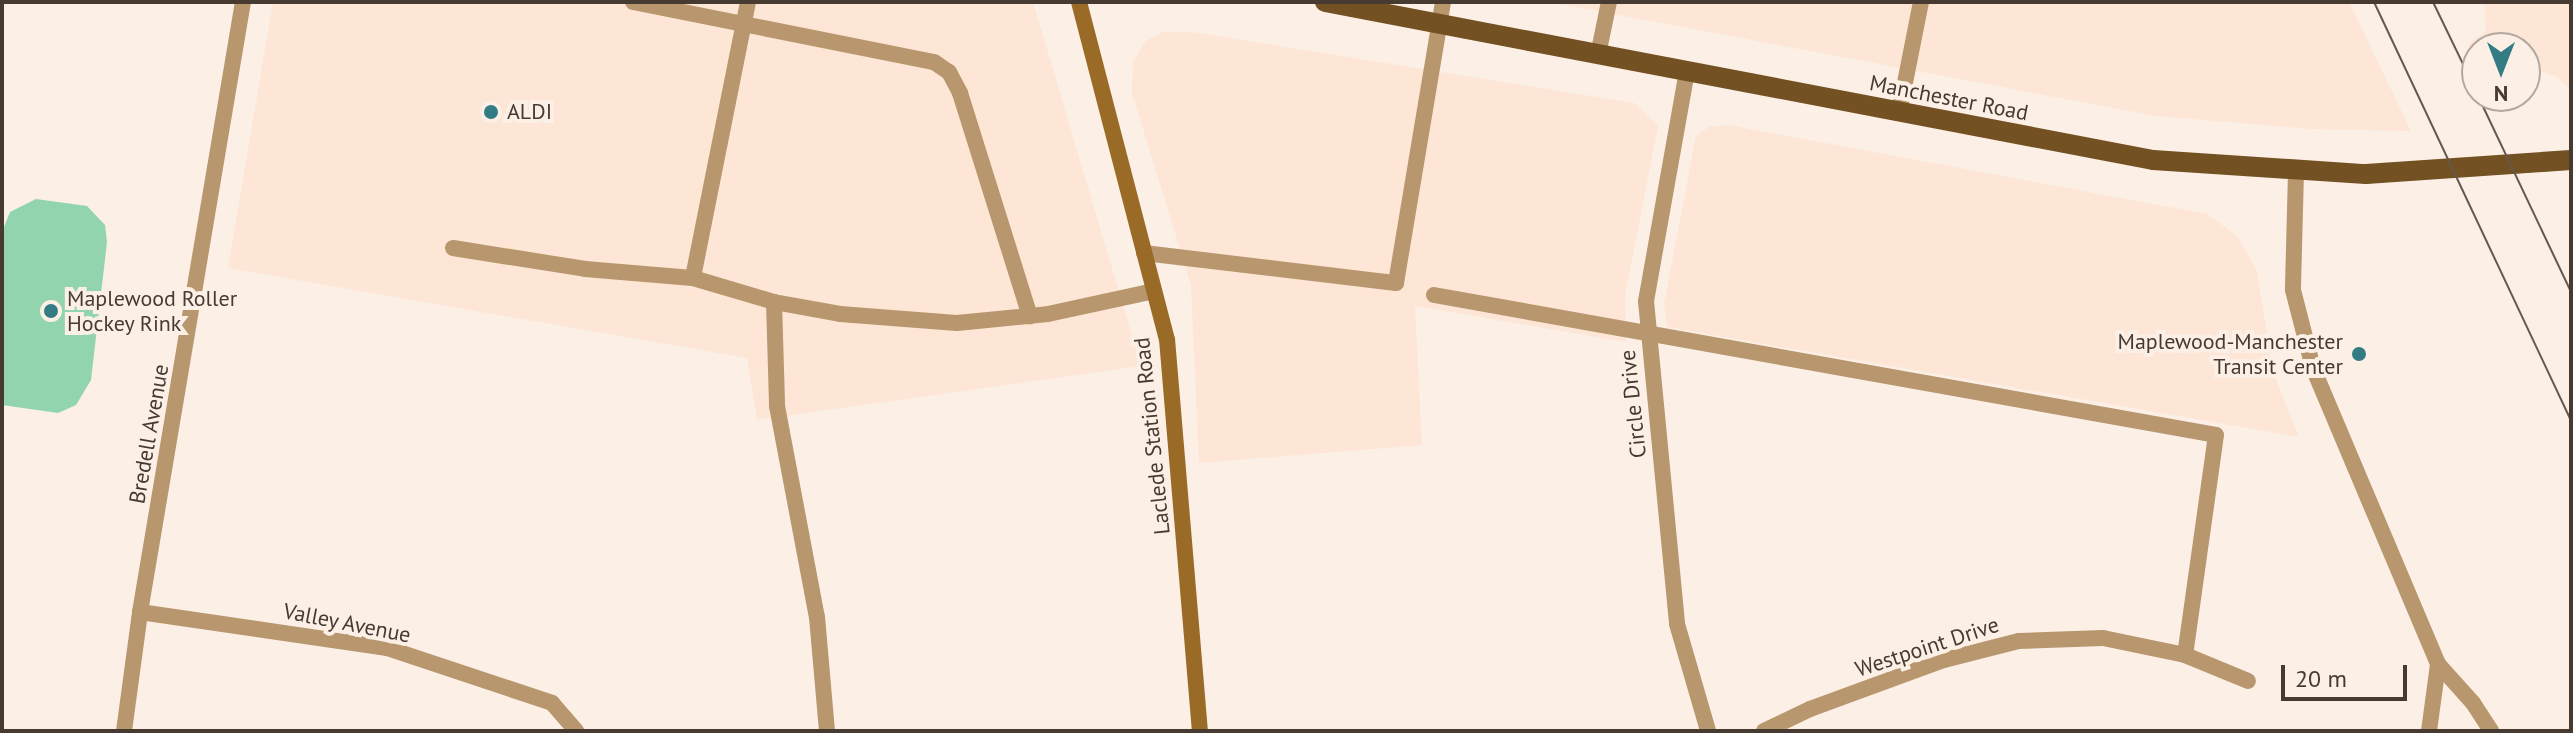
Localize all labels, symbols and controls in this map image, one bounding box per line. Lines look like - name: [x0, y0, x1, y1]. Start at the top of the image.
- north arrow: [2461, 32, 2541, 112]
- street label: Manchester Road: [1867, 70, 2031, 126]
- text: N: [2494, 80, 2508, 108]
- place label: ALDI: [507, 99, 552, 125]
- marker: ALDI: [482, 103, 500, 121]
- place label: Maplewood Roller Hockey Rink: [67, 285, 237, 336]
- marker: Maplewood Roller Hockey Rink: [42, 302, 60, 320]
- place label: Maplewood-Manchester Transit Center: [2118, 328, 2343, 380]
- street label: Laclede Station Road: [1129, 336, 1175, 536]
- marker: Maplewood-Manchester Transit Center: [2350, 345, 2368, 363]
- street label: Circle Drive: [1614, 349, 1652, 459]
- street label: Bredell Avenue: [124, 362, 174, 506]
- street label: Valley Avenue: [280, 598, 414, 648]
- street label: Westpoint Drive: [1852, 611, 2002, 683]
- scale bar: [2285, 649, 2411, 699]
- text: 20 m: [2295, 663, 2347, 694]

